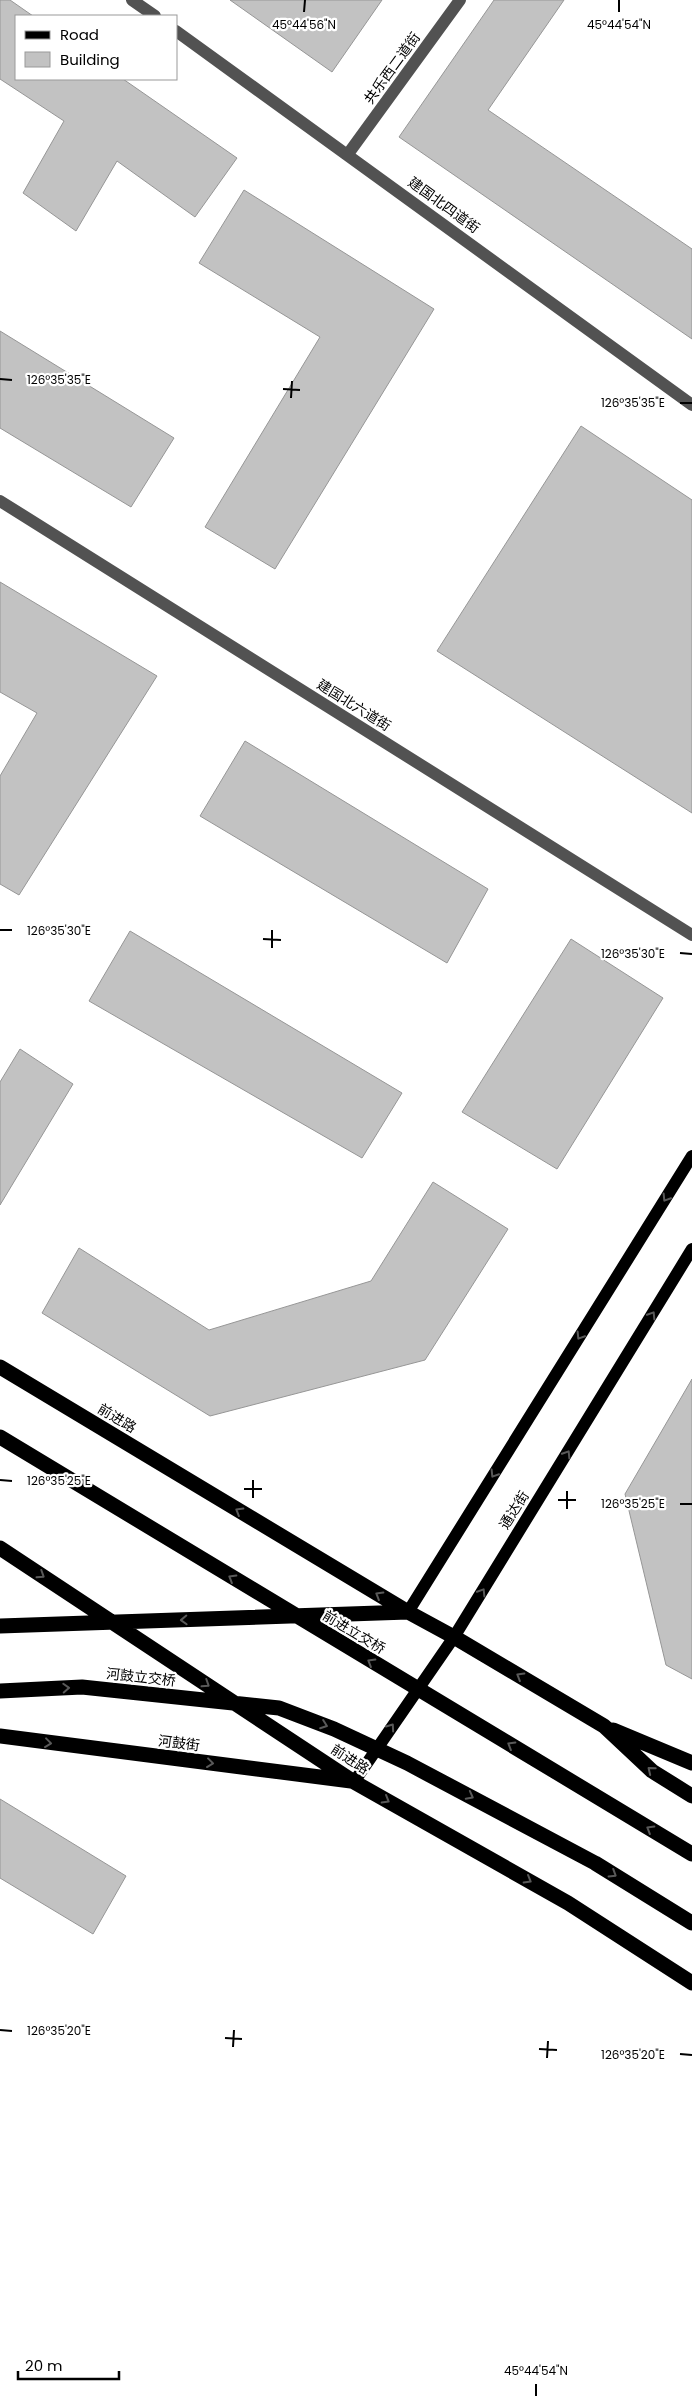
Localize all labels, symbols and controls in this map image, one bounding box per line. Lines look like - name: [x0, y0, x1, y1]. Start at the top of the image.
- legend: [15, 15, 178, 80]
- text: 45°44'56"N: [272, 16, 336, 33]
- text: 45°44'54"N: [587, 16, 651, 33]
- text: Road: [60, 24, 99, 45]
- street label: 共乐西二道街: [359, 28, 425, 108]
- text: Building: [60, 49, 120, 70]
- street label: 建国北四道街: [404, 172, 484, 238]
- text: 126°35'35"E: [27, 371, 91, 388]
- text: 126°35'35"E: [601, 394, 665, 411]
- street label: 建国北六道街: [313, 674, 395, 736]
- text: 126°35'30"E: [27, 922, 91, 939]
- text: 126°35'30"E: [601, 945, 665, 962]
- one-way arrow: [663, 1192, 673, 1201]
- one-way arrow: [645, 1312, 655, 1321]
- one-way arrow: [577, 1330, 587, 1339]
- street label: 前进路: [94, 1399, 140, 1437]
- one-way arrow: [560, 1450, 570, 1459]
- one-way arrow: [491, 1468, 501, 1477]
- text: 126°35'25"E: [27, 1472, 91, 1489]
- street label: 通达街: [494, 1487, 534, 1533]
- text: 126°35'25"E: [601, 1495, 665, 1512]
- one-way arrow: [236, 1508, 245, 1518]
- one-way arrow: [35, 1569, 44, 1578]
- one-way arrow: [229, 1574, 238, 1584]
- one-way arrow: [475, 1589, 485, 1598]
- one-way arrow: [375, 1591, 384, 1601]
- street label: 前进立交桥: [319, 1605, 389, 1659]
- one-way arrow: [180, 1614, 188, 1625]
- one-way arrow: [368, 1658, 377, 1668]
- street label: 河鼓立交桥: [105, 1663, 177, 1691]
- one-way arrow: [516, 1672, 525, 1682]
- one-way arrow: [200, 1678, 209, 1687]
- one-way arrow: [62, 1682, 70, 1693]
- one-way arrow: [320, 1719, 328, 1729]
- one-way arrow: [385, 1723, 394, 1733]
- street label: 河鼓街: [157, 1731, 201, 1755]
- one-way arrow: [44, 1737, 53, 1747]
- street label: 前进路: [327, 1739, 373, 1779]
- one-way arrow: [507, 1742, 516, 1752]
- one-way arrow: [206, 1757, 214, 1768]
- one-way arrow: [648, 1767, 657, 1775]
- one-way arrow: [465, 1790, 474, 1800]
- one-way arrow: [381, 1794, 390, 1804]
- one-way arrow: [647, 1825, 656, 1835]
- one-way arrow: [607, 1868, 616, 1878]
- one-way arrow: [522, 1874, 531, 1884]
- text: 126°35'20"E: [27, 2022, 91, 2039]
- text: 126°35'20"E: [601, 2046, 665, 2063]
- scale bar: [18, 2348, 119, 2380]
- text: 20 m: [25, 2355, 63, 2376]
- text: 45°44'54"N: [504, 2362, 568, 2379]

